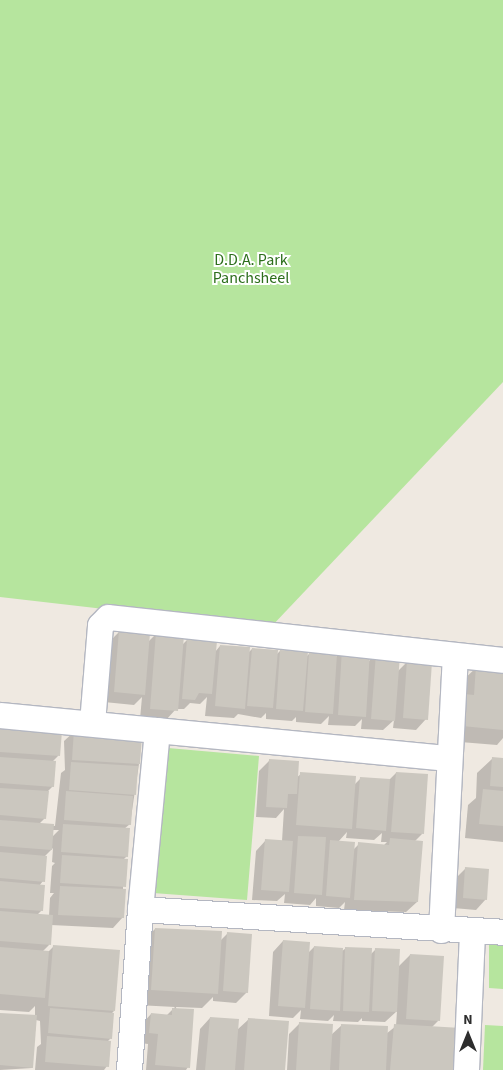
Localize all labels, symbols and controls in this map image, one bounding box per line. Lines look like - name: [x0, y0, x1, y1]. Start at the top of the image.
- park label: D.D.A. Park Panchsheel: [213, 250, 289, 288]
- north arrow: [443, 1010, 493, 1060]
- text: N: [463, 1010, 473, 1030]

